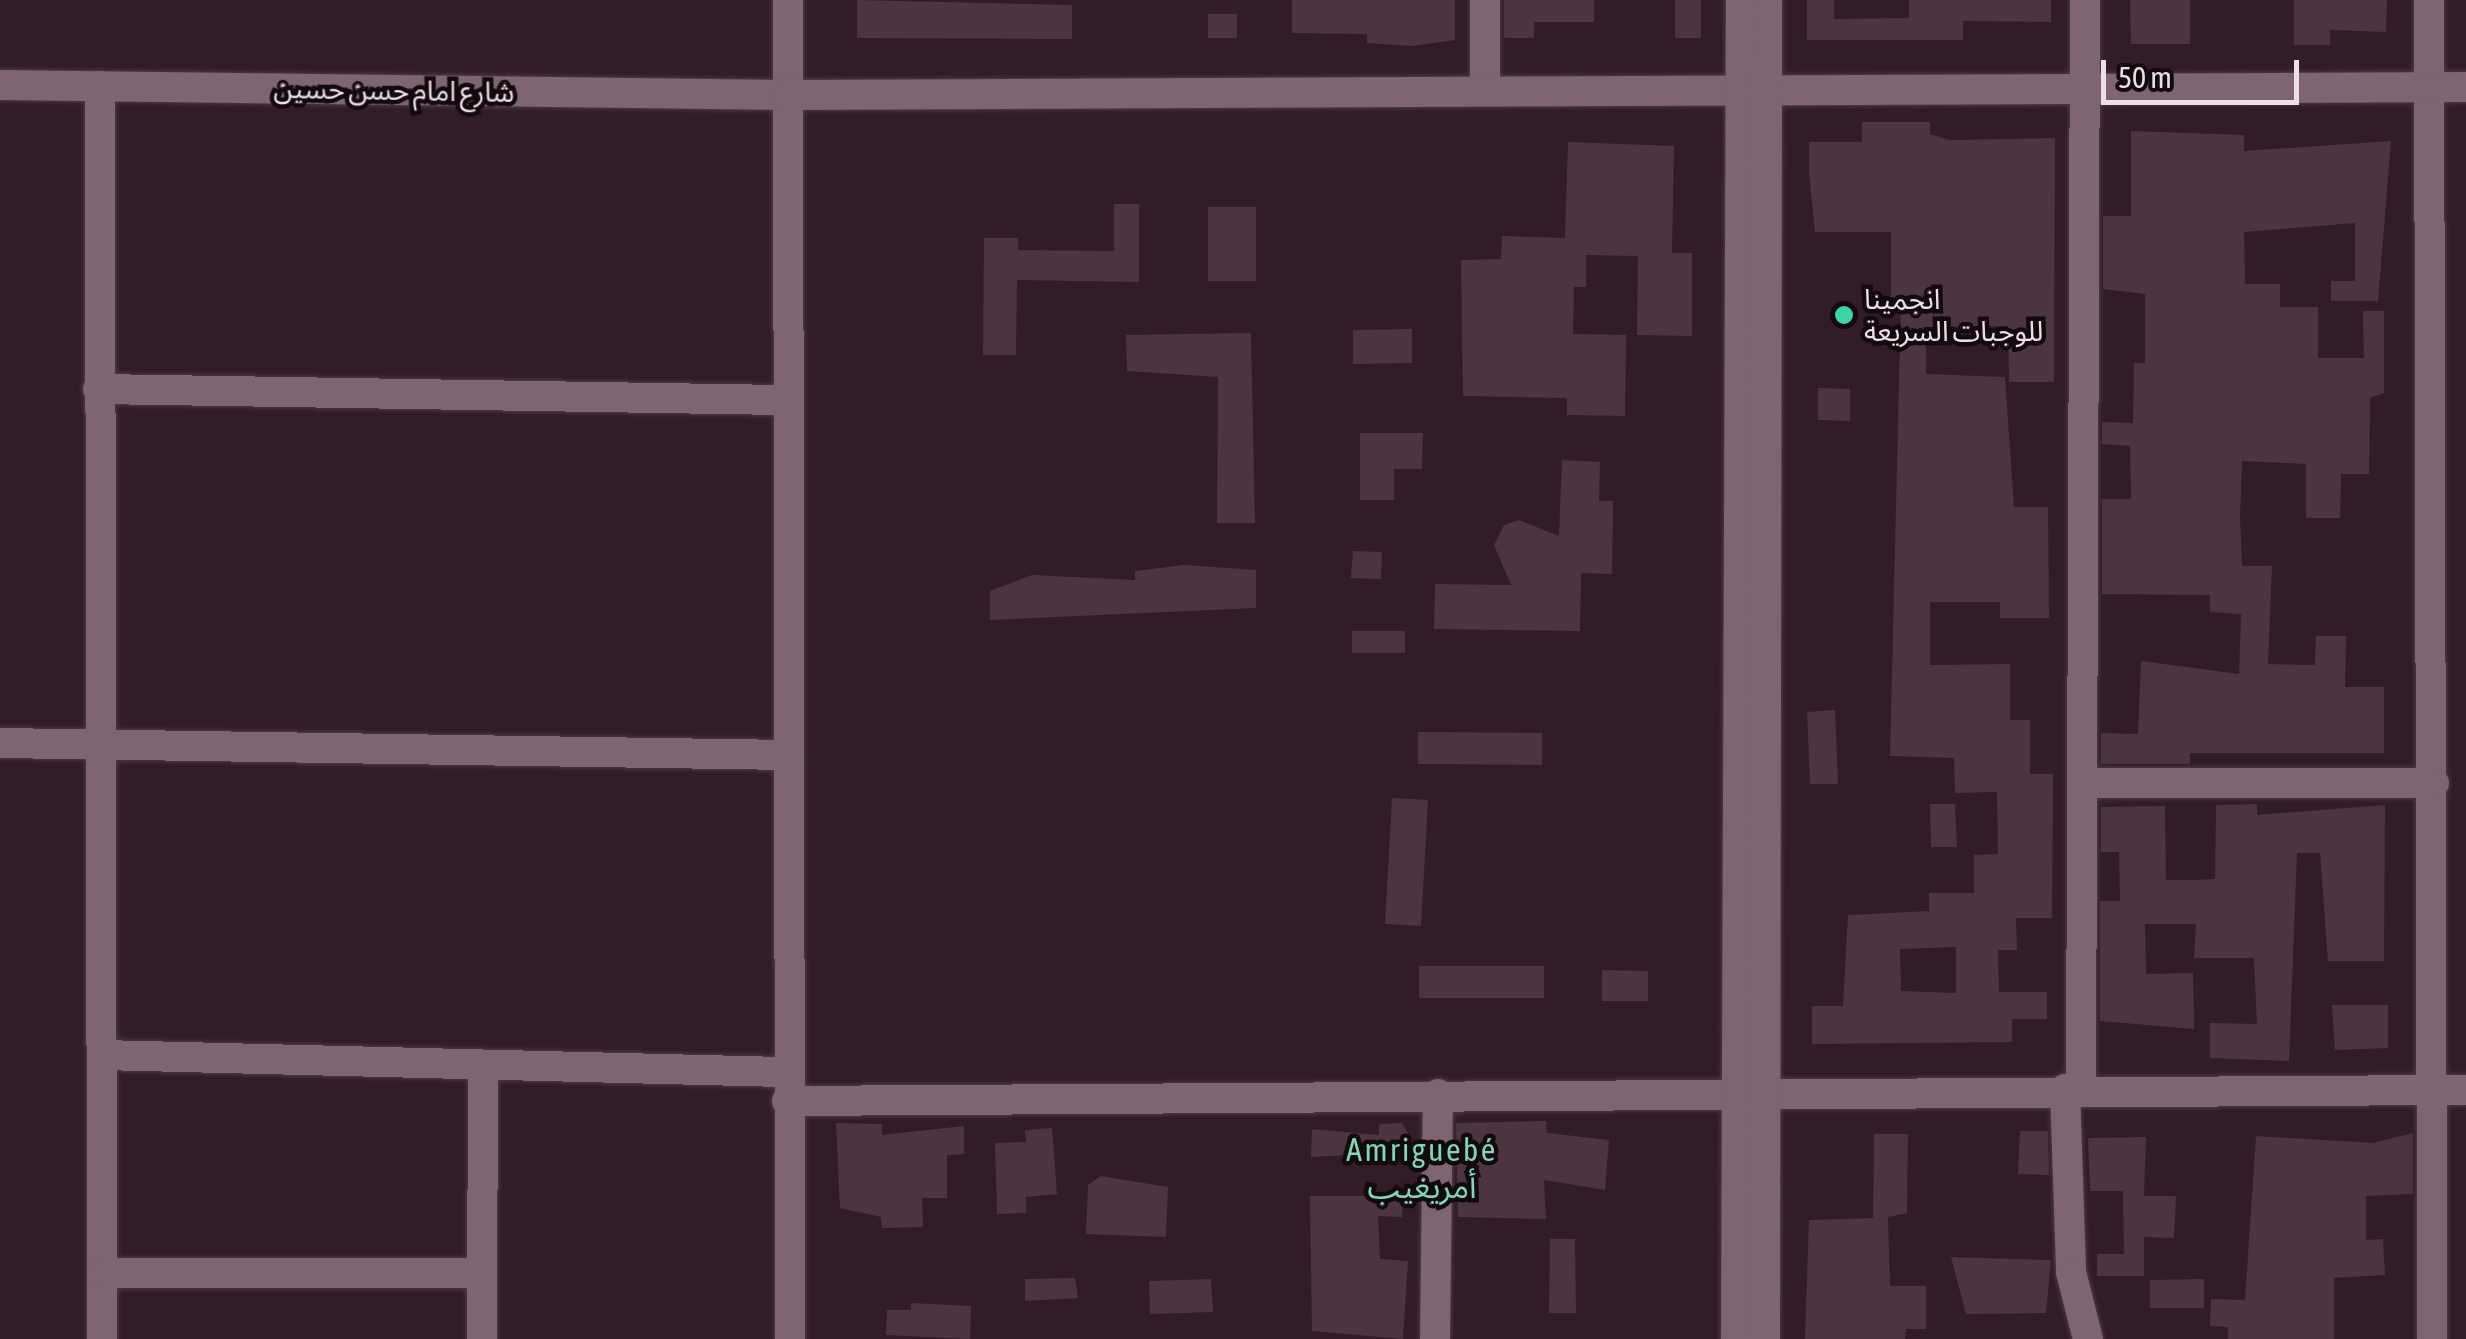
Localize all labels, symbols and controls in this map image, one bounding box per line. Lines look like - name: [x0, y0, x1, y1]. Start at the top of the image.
- scale bar: [2106, 40, 2304, 102]
- text: 50 m: [2118, 60, 2172, 94]
- street label: شارع امام حسن حسين: [273, 71, 515, 109]
- place label: انجمينا للوجبات السريعة: [1864, 282, 2043, 348]
- marker: انجمينا للوجبات السريعة: [1833, 304, 1855, 326]
- district label: Amriguebé أمريغيب: [1346, 1132, 1498, 1207]

